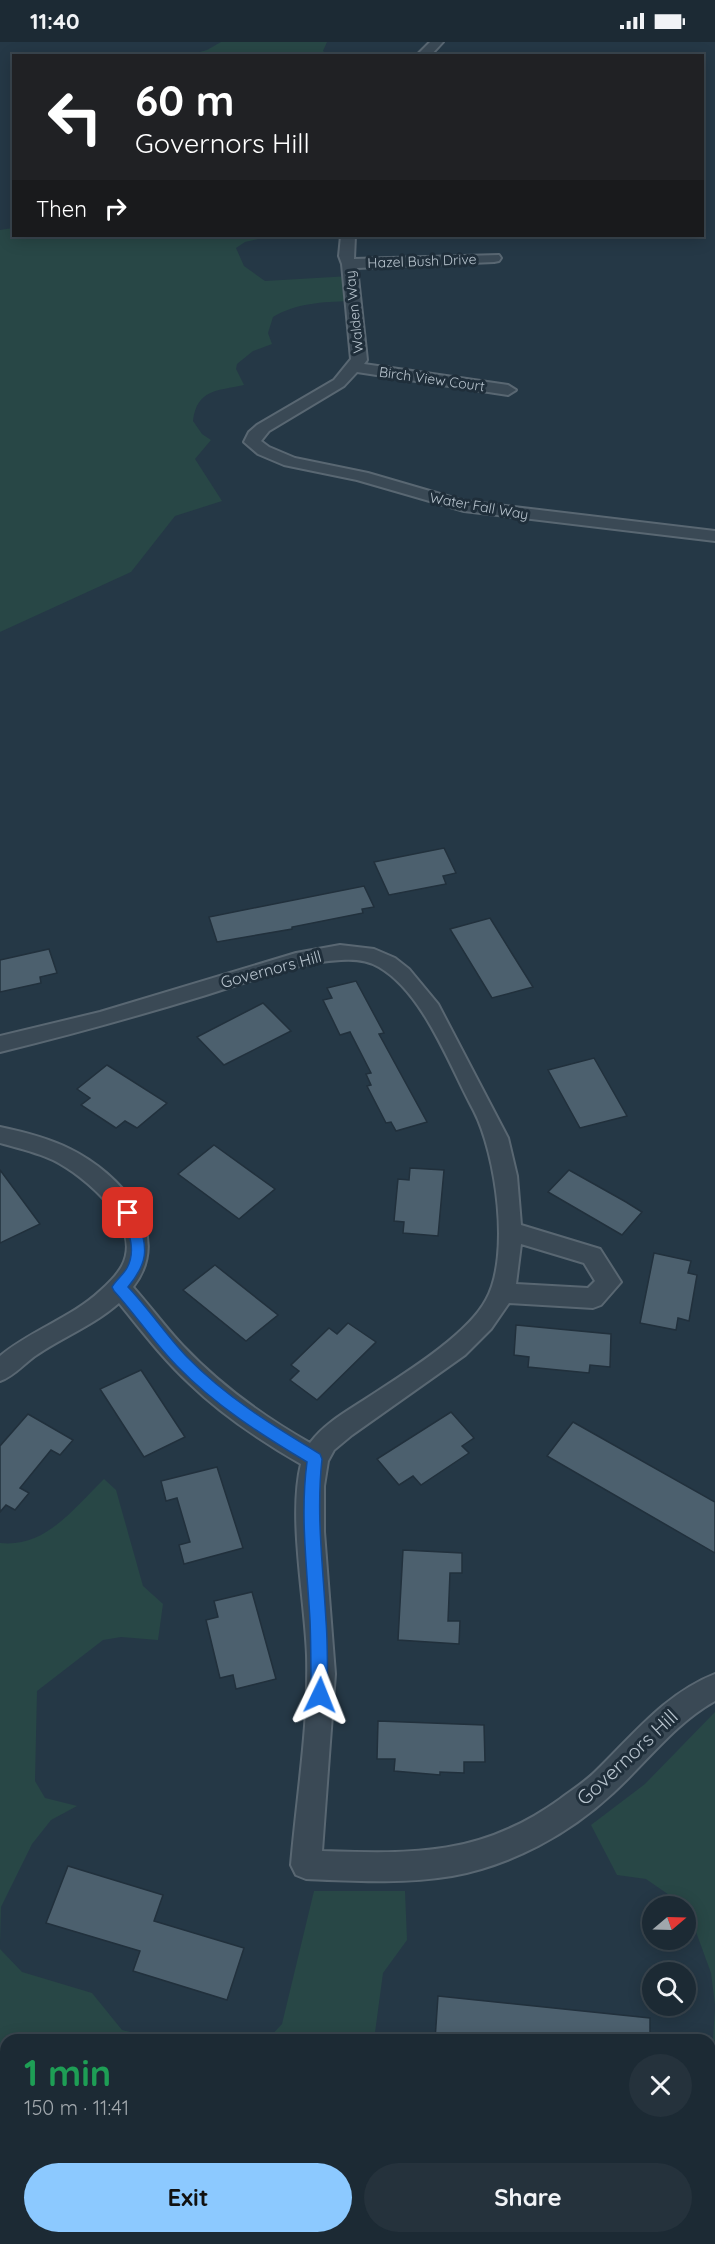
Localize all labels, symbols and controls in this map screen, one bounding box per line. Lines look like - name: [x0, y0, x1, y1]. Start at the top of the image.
- text: 11:40: [30, 7, 80, 35]
- text: 60 m: [135, 74, 235, 127]
- icon: left: [36, 78, 114, 156]
- text: Governors Hill: [135, 126, 310, 160]
- icon: right: [99, 192, 132, 225]
- text: Then: [36, 195, 87, 223]
- street label: Hazel Bush Drive: [367, 250, 477, 272]
- street label: Walden Way: [341, 270, 367, 354]
- street label: Birch View Court: [378, 363, 486, 395]
- street label: Water Fall Way: [428, 488, 530, 524]
- street label: Governors Hill: [218, 946, 324, 992]
- pin: [102, 1187, 153, 1238]
- icon: arrive: [111, 1196, 144, 1229]
- position arrow: [288, 1663, 352, 1727]
- street label: Governors Hill: [571, 1704, 683, 1810]
- north arrow: [642, 1896, 696, 1950]
- map controls: [642, 1896, 696, 2016]
- button: search: [642, 1962, 696, 2016]
- text: 1 min: [24, 2050, 111, 2095]
- button: close: [629, 2054, 692, 2117]
- text: 150 m · 11:41: [24, 2095, 129, 2120]
- button: Exit: [24, 2163, 352, 2232]
- button: Share: [364, 2163, 692, 2232]

